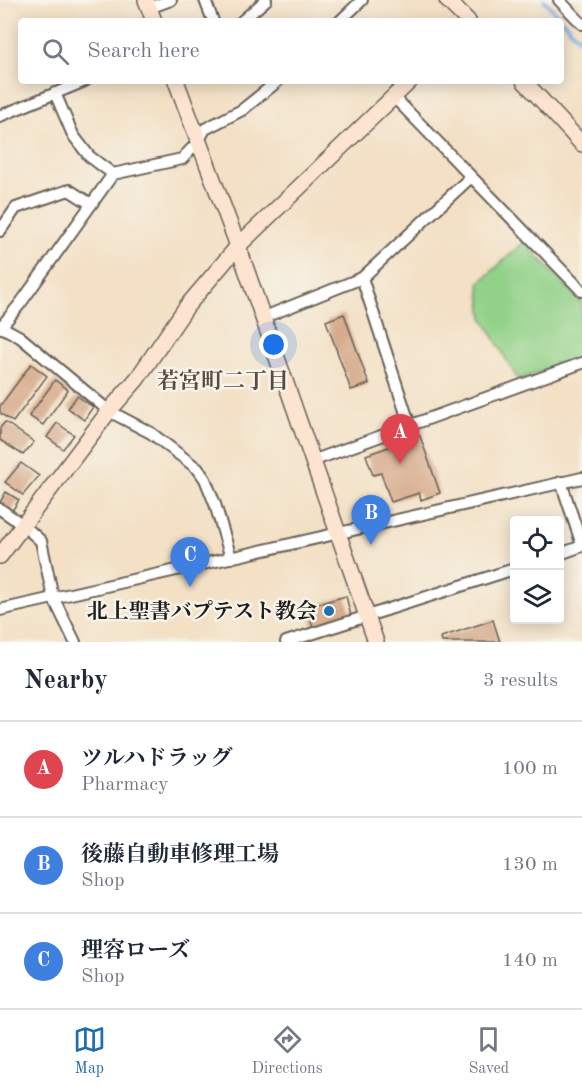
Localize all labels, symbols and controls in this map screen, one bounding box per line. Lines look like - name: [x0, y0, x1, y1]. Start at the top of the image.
- search box: [18, 18, 564, 84]
- icon: search: [39, 35, 72, 68]
- text: Search here: [87, 40, 200, 62]
- your location: [259, 330, 288, 359]
- district label: 若宮町二丁目: [157, 369, 289, 393]
- pin: A: [380, 414, 420, 464]
- pin: B: [352, 496, 391, 545]
- map controls: [510, 516, 564, 624]
- button: locate: [510, 516, 564, 570]
- pin: C: [170, 538, 210, 587]
- button: layers: [510, 570, 564, 624]
- place label: 北上聖書バプテスト教会: [87, 599, 317, 623]
- marker: 北上聖書バプテスト教会: [322, 604, 336, 618]
- text: Nearby: [24, 668, 108, 694]
- text: 3 results: [483, 671, 558, 691]
- text: ツルハドラッグ: [81, 748, 233, 770]
- text: A: [36, 759, 51, 779]
- text: 100 m: [502, 759, 558, 779]
- text: Pharmacy: [81, 775, 169, 795]
- text: 後藤自動車修理工場: [81, 844, 279, 866]
- text: B: [36, 855, 51, 875]
- text: 130 m: [502, 855, 558, 875]
- text: Shop: [81, 871, 125, 891]
- text: 理容ローズ: [81, 940, 190, 962]
- text: C: [37, 951, 50, 971]
- text: 140 m: [502, 951, 558, 971]
- text: Shop: [81, 967, 125, 987]
- tab: Map: [73, 1023, 106, 1079]
- tab: Directions: [252, 1023, 323, 1079]
- tab: Saved: [468, 1023, 509, 1079]

